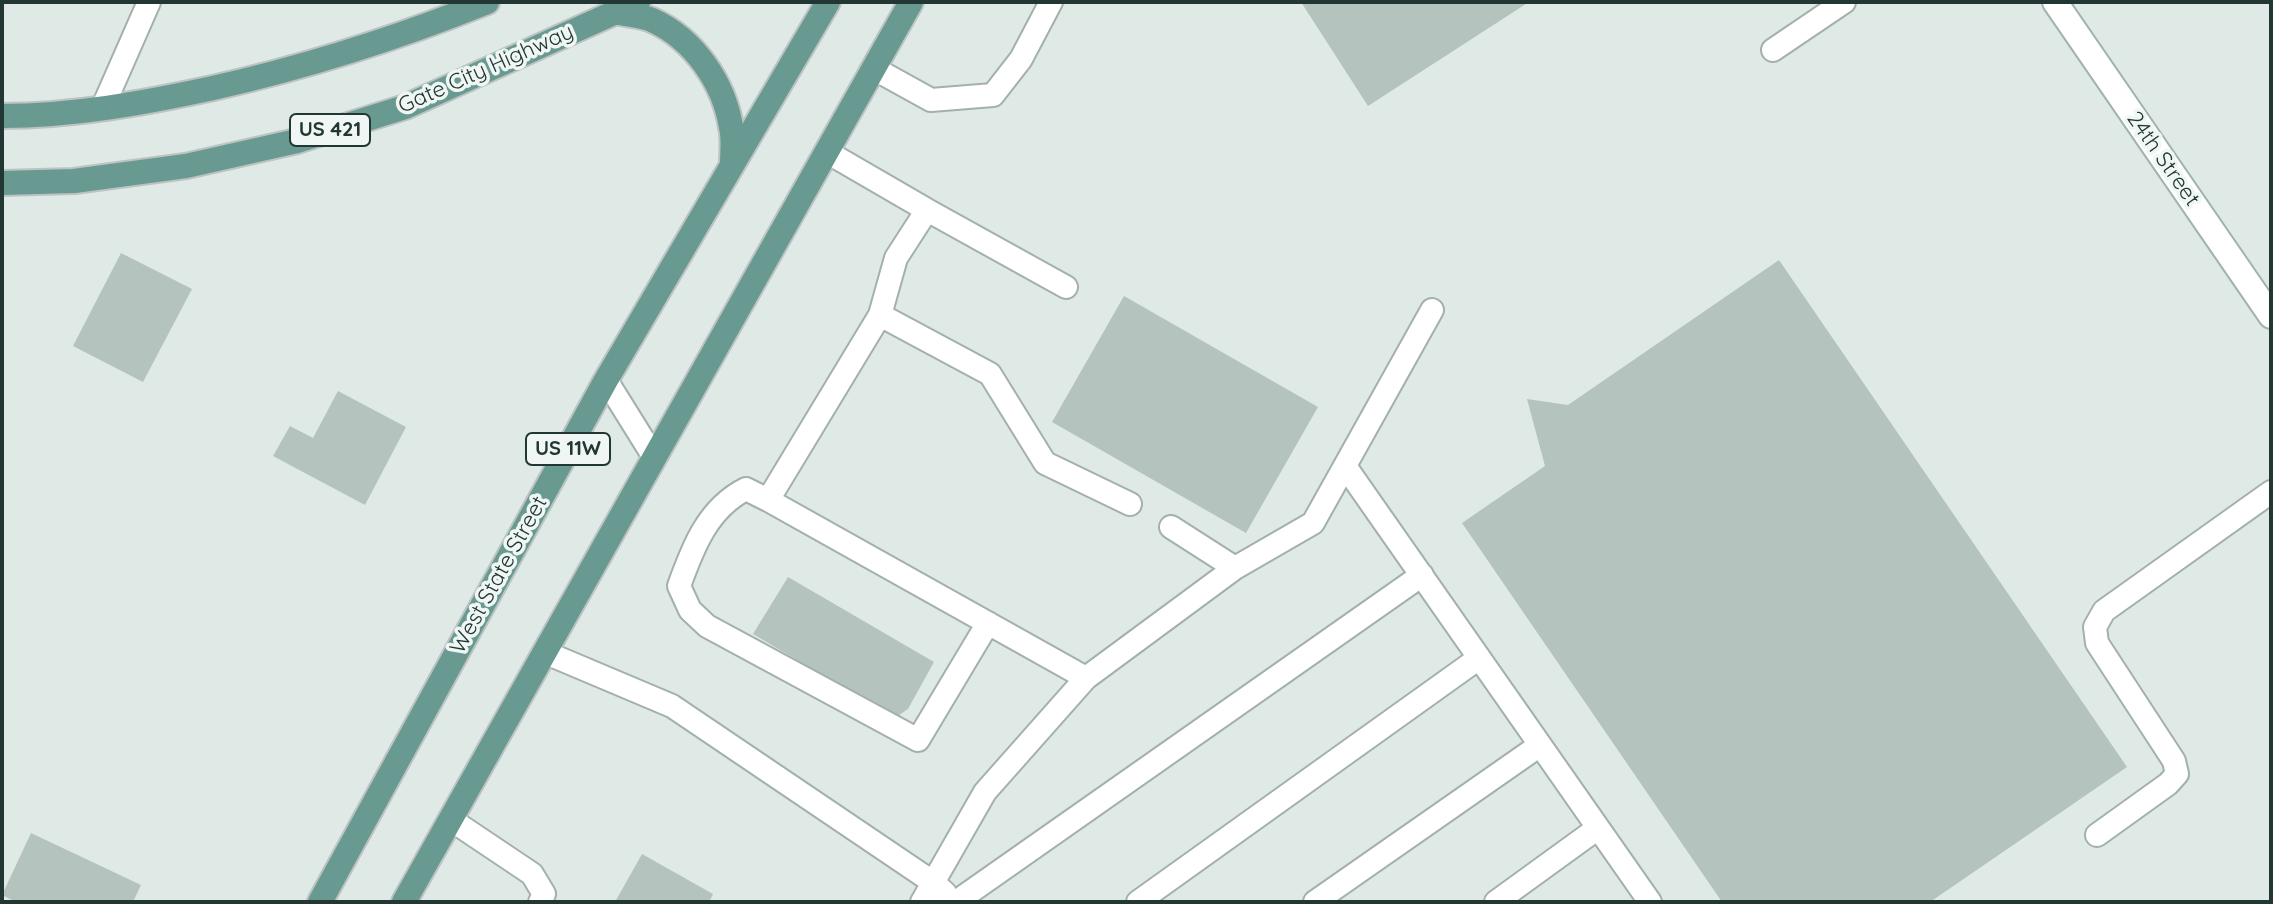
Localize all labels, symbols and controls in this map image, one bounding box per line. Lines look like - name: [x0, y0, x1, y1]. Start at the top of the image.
- street label: Gate City Highway: [394, 19, 578, 119]
- street label: 24th Street: [2121, 107, 2205, 211]
- road number: US 421: [290, 114, 370, 146]
- road number: US 11W: [526, 433, 610, 465]
- street label: West State Street: [445, 492, 553, 658]

